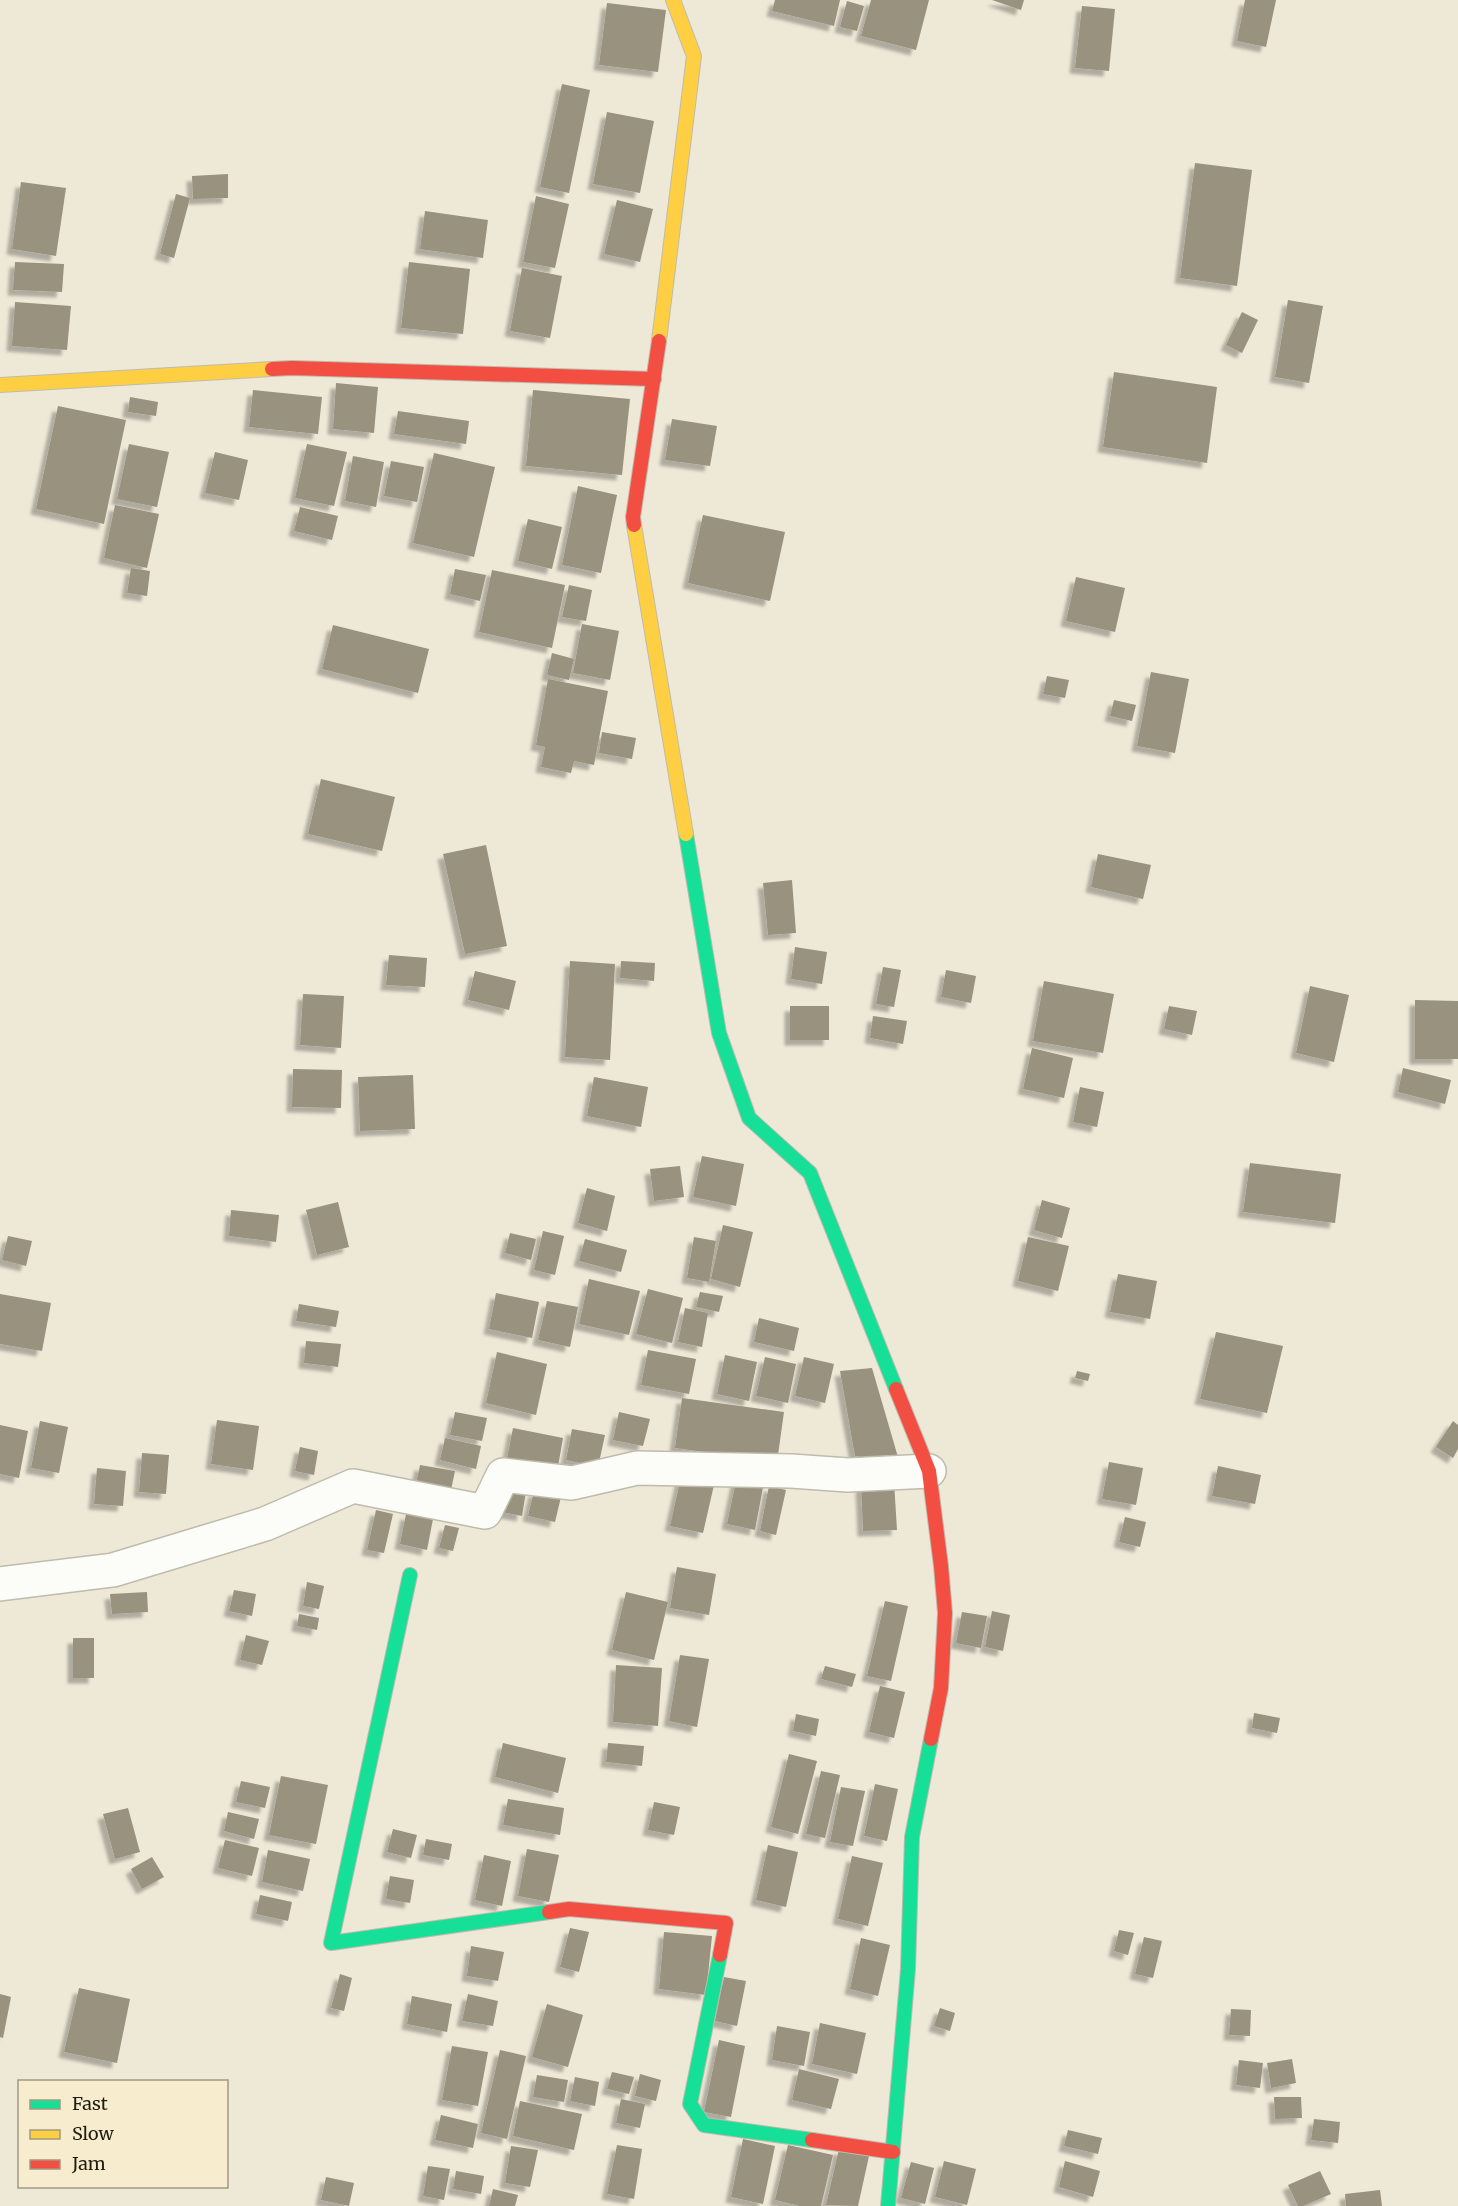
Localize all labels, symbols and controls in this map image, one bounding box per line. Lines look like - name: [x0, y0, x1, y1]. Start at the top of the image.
- legend: [18, 2080, 228, 2188]
- text: Fast: [72, 2092, 108, 2115]
- text: Slow: [72, 2122, 115, 2145]
- text: Jam: [71, 2152, 106, 2175]

